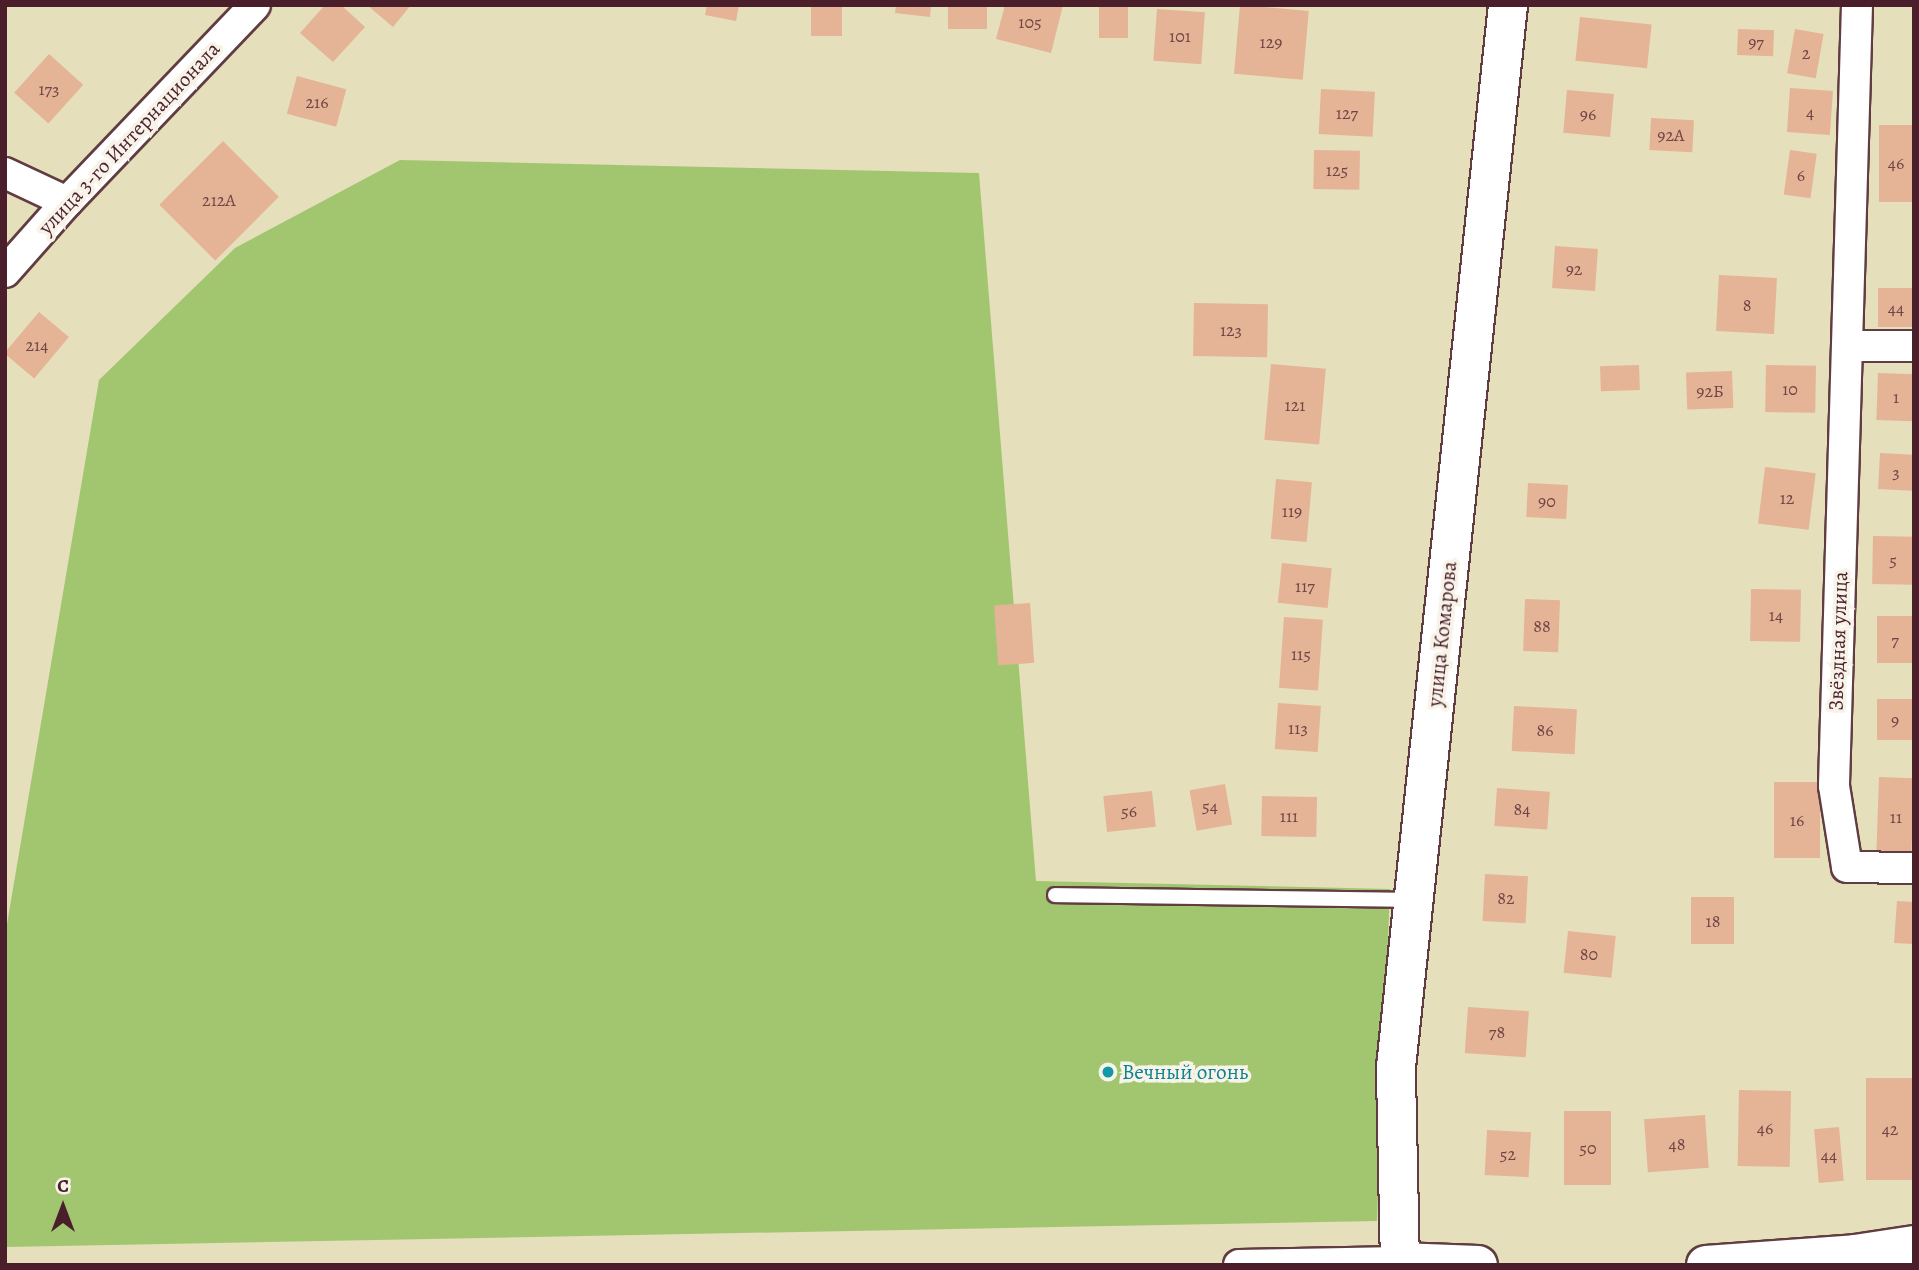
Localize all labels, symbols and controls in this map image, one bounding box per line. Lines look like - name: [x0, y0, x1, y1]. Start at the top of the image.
- house number: 105: [1018, 11, 1042, 33]
- house number: 101: [1169, 25, 1191, 47]
- house number: 129: [1260, 31, 1282, 53]
- house number: 97: [1748, 31, 1764, 53]
- street label: улица 3-го Интернационала: [33, 36, 225, 240]
- house number: 2: [1802, 42, 1810, 64]
- house number: 173: [38, 78, 60, 100]
- house number: 216: [305, 91, 329, 113]
- house number: 4: [1806, 101, 1814, 123]
- house number: 127: [1336, 102, 1358, 124]
- house number: 96: [1580, 103, 1596, 125]
- house number: 92А: [1657, 124, 1685, 146]
- house number: 46: [1888, 152, 1904, 174]
- house number: 125: [1326, 159, 1348, 181]
- house number: 6: [1797, 164, 1805, 186]
- house number: 212А: [202, 189, 236, 211]
- house number: 92: [1566, 258, 1582, 280]
- house number: 8: [1743, 294, 1751, 316]
- house number: 44: [1888, 297, 1904, 319]
- house number: 123: [1220, 319, 1242, 341]
- house number: 214: [26, 334, 48, 356]
- house number: 10: [1782, 378, 1798, 400]
- house number: 92Б: [1696, 380, 1724, 402]
- house number: 1: [1893, 386, 1899, 408]
- house number: 121: [1285, 394, 1305, 416]
- house number: 3: [1892, 461, 1900, 483]
- house number: 12: [1780, 487, 1794, 509]
- house number: 90: [1538, 490, 1556, 512]
- house number: 119: [1282, 500, 1302, 522]
- house number: 5: [1889, 549, 1897, 571]
- street label: улица Комарова: [1422, 560, 1462, 708]
- street label: Звёздная улица: [1823, 571, 1853, 711]
- house number: 117: [1295, 575, 1315, 597]
- house number: 14: [1769, 604, 1783, 626]
- house number: 88: [1533, 615, 1551, 637]
- house number: 7: [1891, 629, 1899, 651]
- house number: 115: [1291, 643, 1311, 665]
- house number: 9: [1891, 709, 1899, 731]
- house number: 113: [1288, 717, 1308, 739]
- house number: 86: [1536, 719, 1554, 741]
- house number: 54: [1202, 795, 1218, 817]
- house number: 84: [1514, 798, 1530, 820]
- house number: 56: [1121, 800, 1137, 822]
- house number: 111: [1280, 805, 1298, 827]
- house number: 11: [1890, 806, 1902, 828]
- house number: 16: [1790, 809, 1804, 831]
- house number: 82: [1497, 887, 1515, 909]
- house number: 18: [1706, 910, 1720, 932]
- house number: 80: [1580, 943, 1598, 965]
- house number: 78: [1489, 1021, 1505, 1043]
- place label: Вечный огонь: [1122, 1059, 1248, 1085]
- marker: Вечный огонь: [1100, 1064, 1116, 1080]
- house number: 46: [1757, 1117, 1773, 1139]
- house number: 42: [1882, 1118, 1898, 1140]
- house number: 48: [1669, 1133, 1685, 1155]
- house number: 50: [1579, 1137, 1597, 1159]
- house number: 52: [1500, 1143, 1516, 1165]
- house number: 44: [1821, 1144, 1837, 1166]
- north arrow: [28, 1172, 98, 1242]
- text: С: [57, 1173, 69, 1199]

